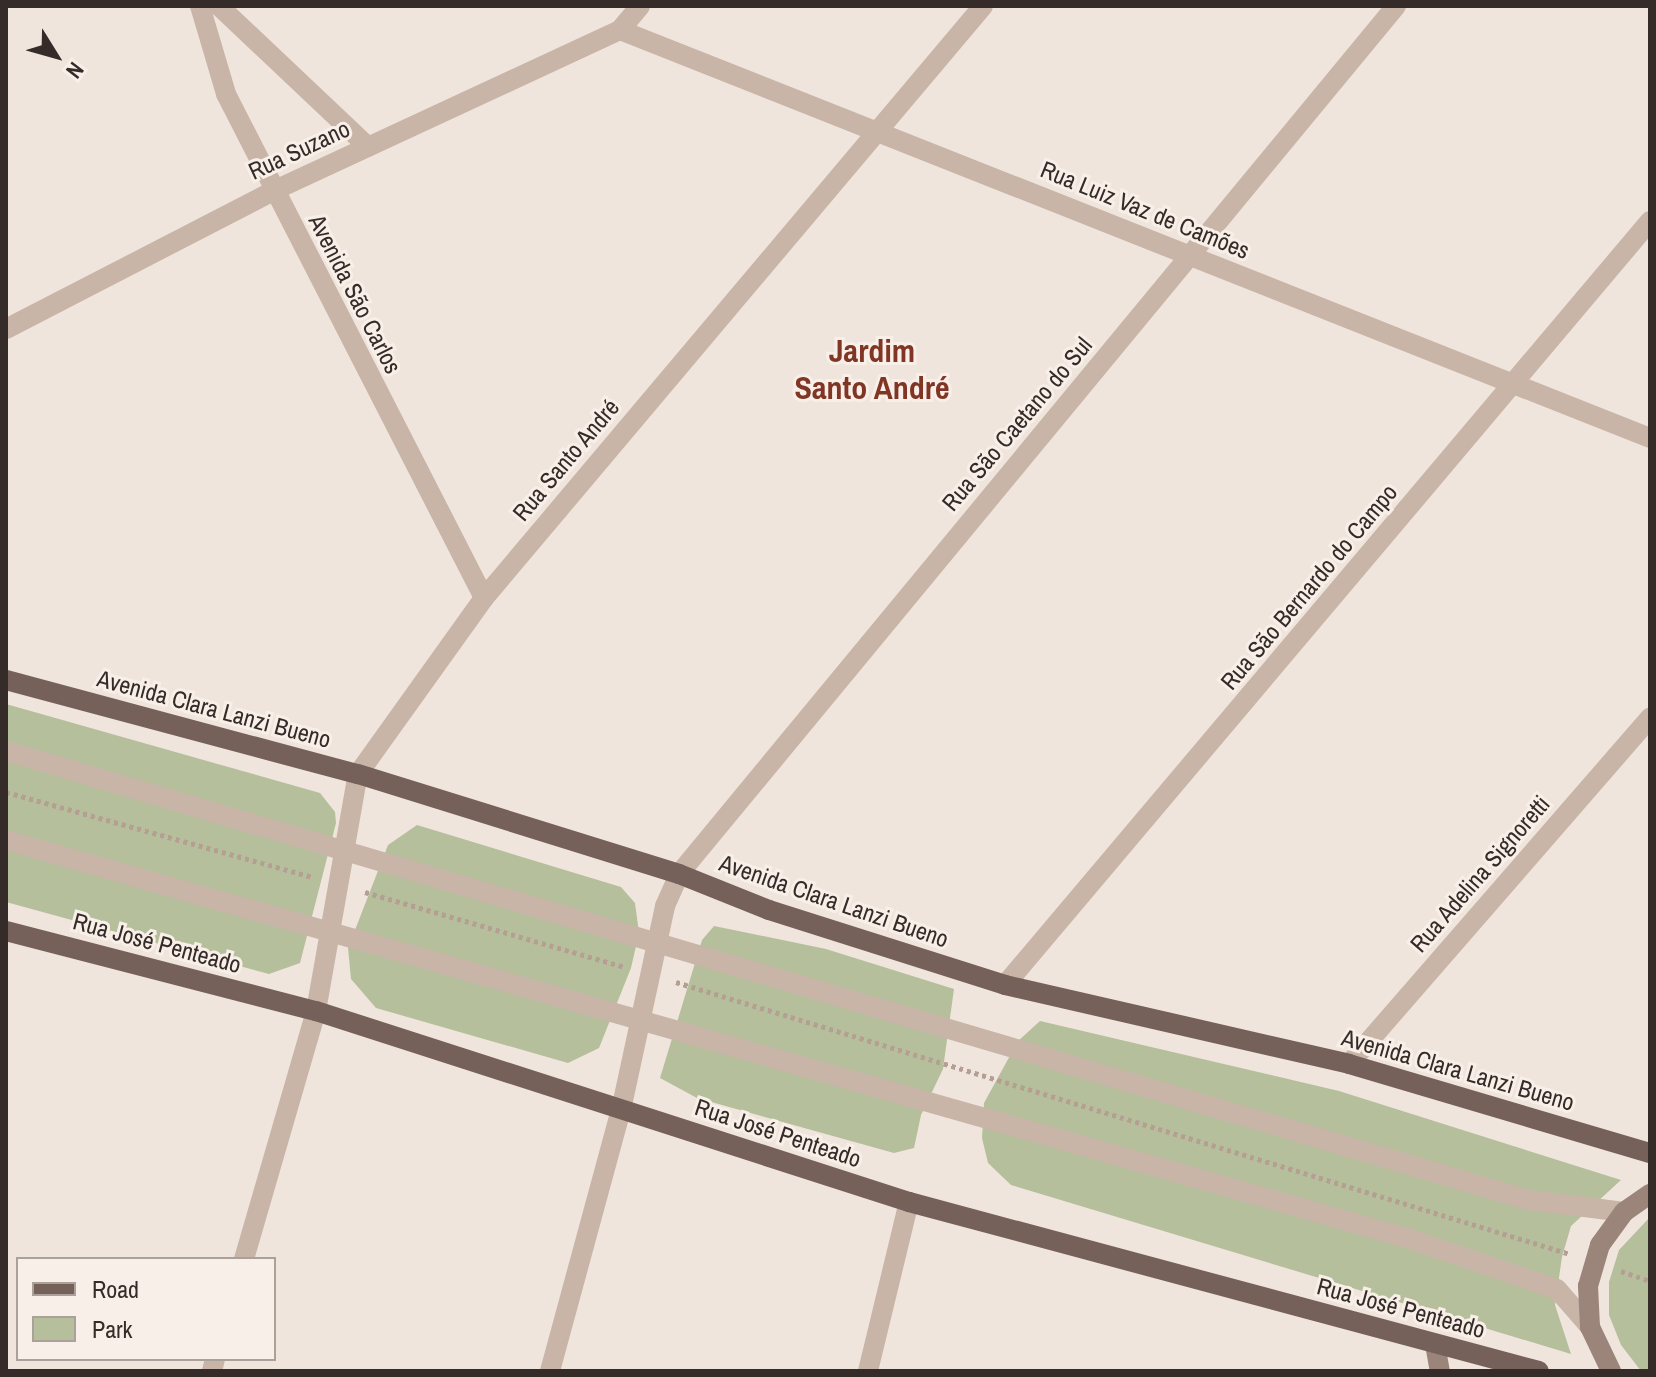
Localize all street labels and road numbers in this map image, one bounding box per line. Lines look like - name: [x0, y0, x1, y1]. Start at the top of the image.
- street label: Rua Suzano: [244, 114, 354, 186]
- street label: Rua Luiz Vaz de Camões: [1036, 155, 1254, 265]
- street label: Avenida São Carlos: [303, 210, 407, 378]
- street label: Rua São Caetano do Sul: [936, 331, 1098, 517]
- street label: Rua Santo André: [506, 393, 626, 527]
- street label: Rua São Bernardo do Campo: [1215, 478, 1403, 696]
- street label: Avenida Clara Lanzi Bueno: [94, 664, 334, 754]
- street label: Rua Adelina Signoretti: [1404, 789, 1556, 959]
- street label: Avenida Clara Lanzi Bueno: [716, 848, 952, 954]
- street label: Rua José Penteado: [70, 907, 244, 979]
- street label: Avenida Clara Lanzi Bueno: [1339, 1023, 1577, 1117]
- street label: Rua José Penteado: [691, 1093, 865, 1173]
- street label: Rua José Penteado: [1314, 1272, 1488, 1344]

